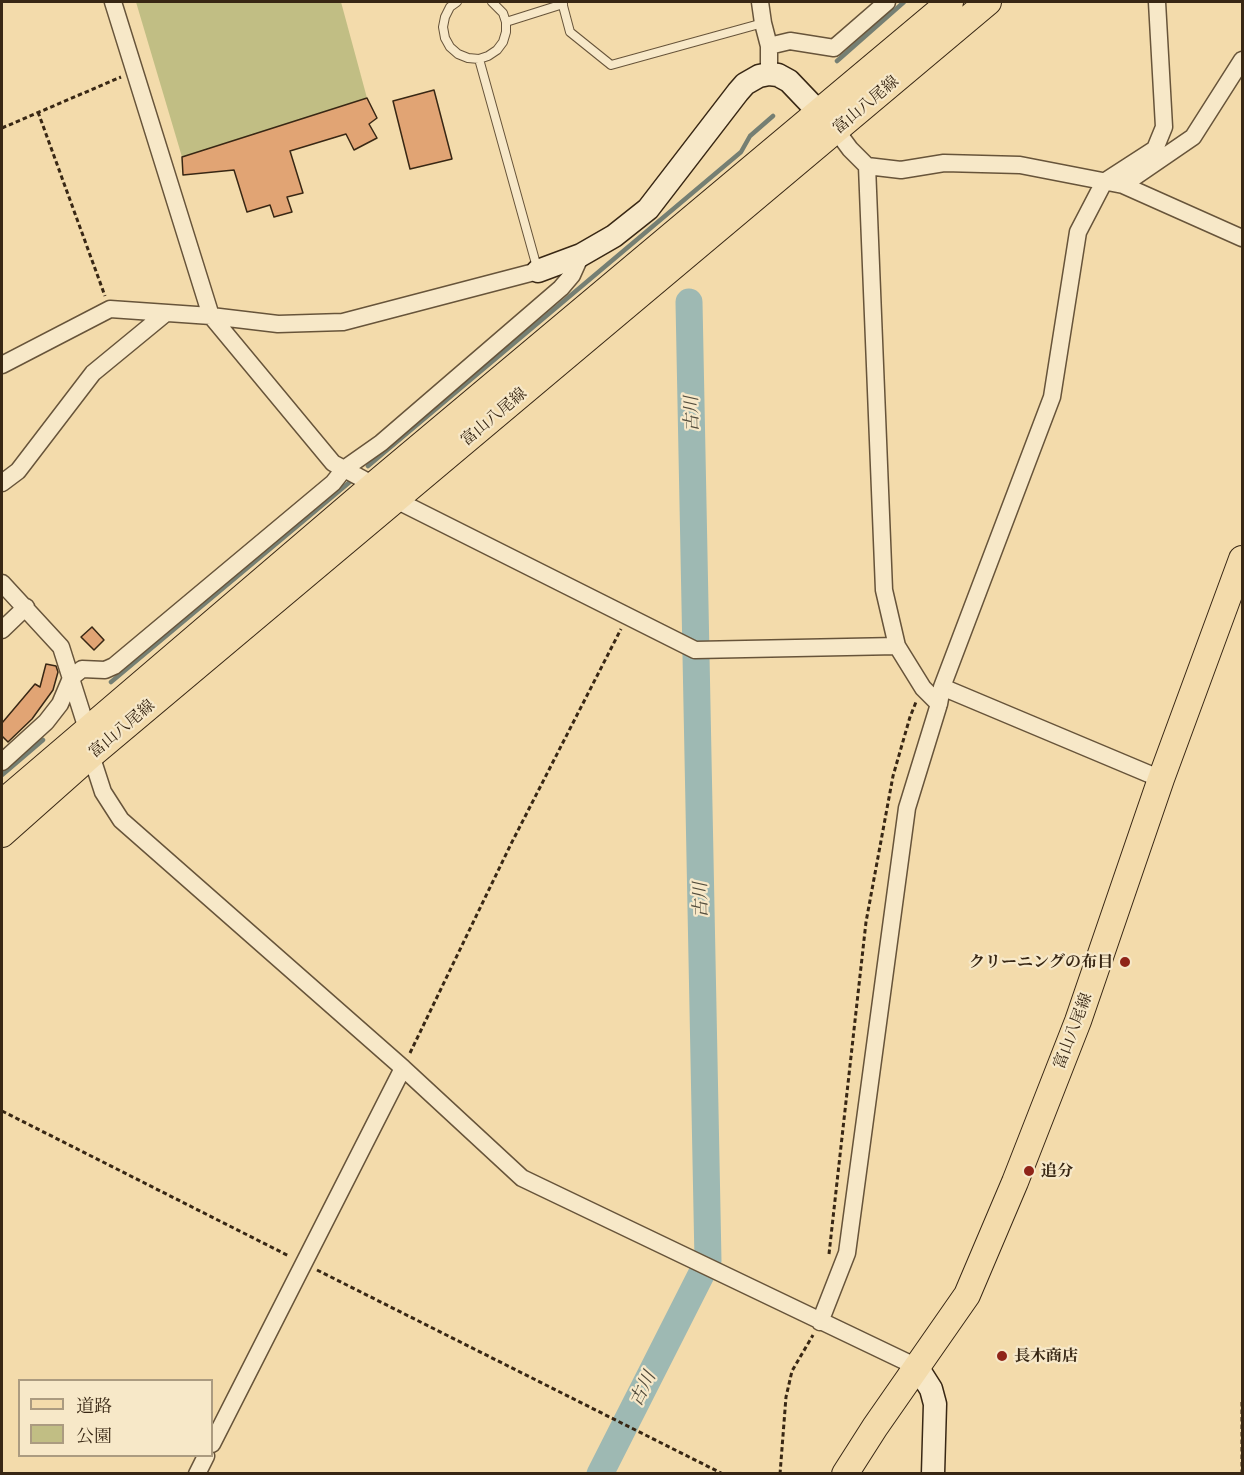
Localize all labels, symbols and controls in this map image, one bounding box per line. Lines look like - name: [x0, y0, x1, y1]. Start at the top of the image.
- street label: 富山八尾線: [829, 72, 903, 138]
- street label: 富山八尾線: [457, 384, 531, 450]
- water label: 古川: [681, 396, 703, 432]
- street label: 富山八尾線: [85, 696, 159, 762]
- water label: 古川: [690, 882, 712, 918]
- place label: クリーニングの布目: [969, 952, 1113, 972]
- marker: クリーニングの布目: [1118, 955, 1132, 969]
- street label: 富山八尾線: [1050, 990, 1096, 1072]
- place label: 追分: [1041, 1161, 1073, 1181]
- marker: 追分: [1022, 1164, 1036, 1178]
- place label: 長木商店: [1014, 1346, 1078, 1366]
- marker: 長木商店: [995, 1349, 1009, 1363]
- water label: 古川: [625, 1368, 661, 1410]
- legend: [18, 1379, 213, 1457]
- text: 道路: [76, 1395, 112, 1417]
- text: 公園: [76, 1425, 112, 1447]

